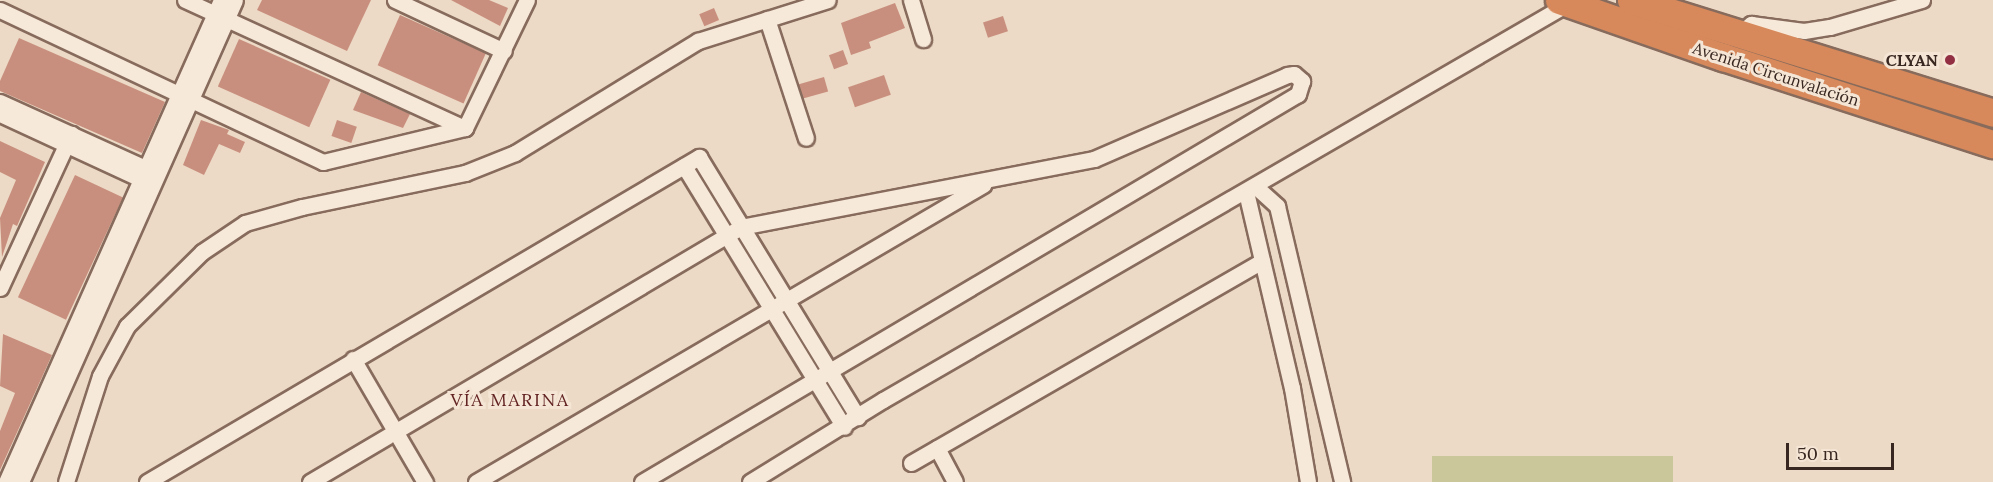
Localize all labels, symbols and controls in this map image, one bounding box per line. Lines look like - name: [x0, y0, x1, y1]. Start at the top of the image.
- street label: Avenida Circunvalación: [1691, 38, 1861, 110]
- place label: CLYAN: [1886, 50, 1938, 70]
- marker: CLYAN: [1943, 53, 1957, 67]
- district label: VÍA MARINA: [451, 389, 569, 411]
- scale bar: [1789, 431, 1897, 469]
- text: 50 m: [1797, 442, 1839, 465]

